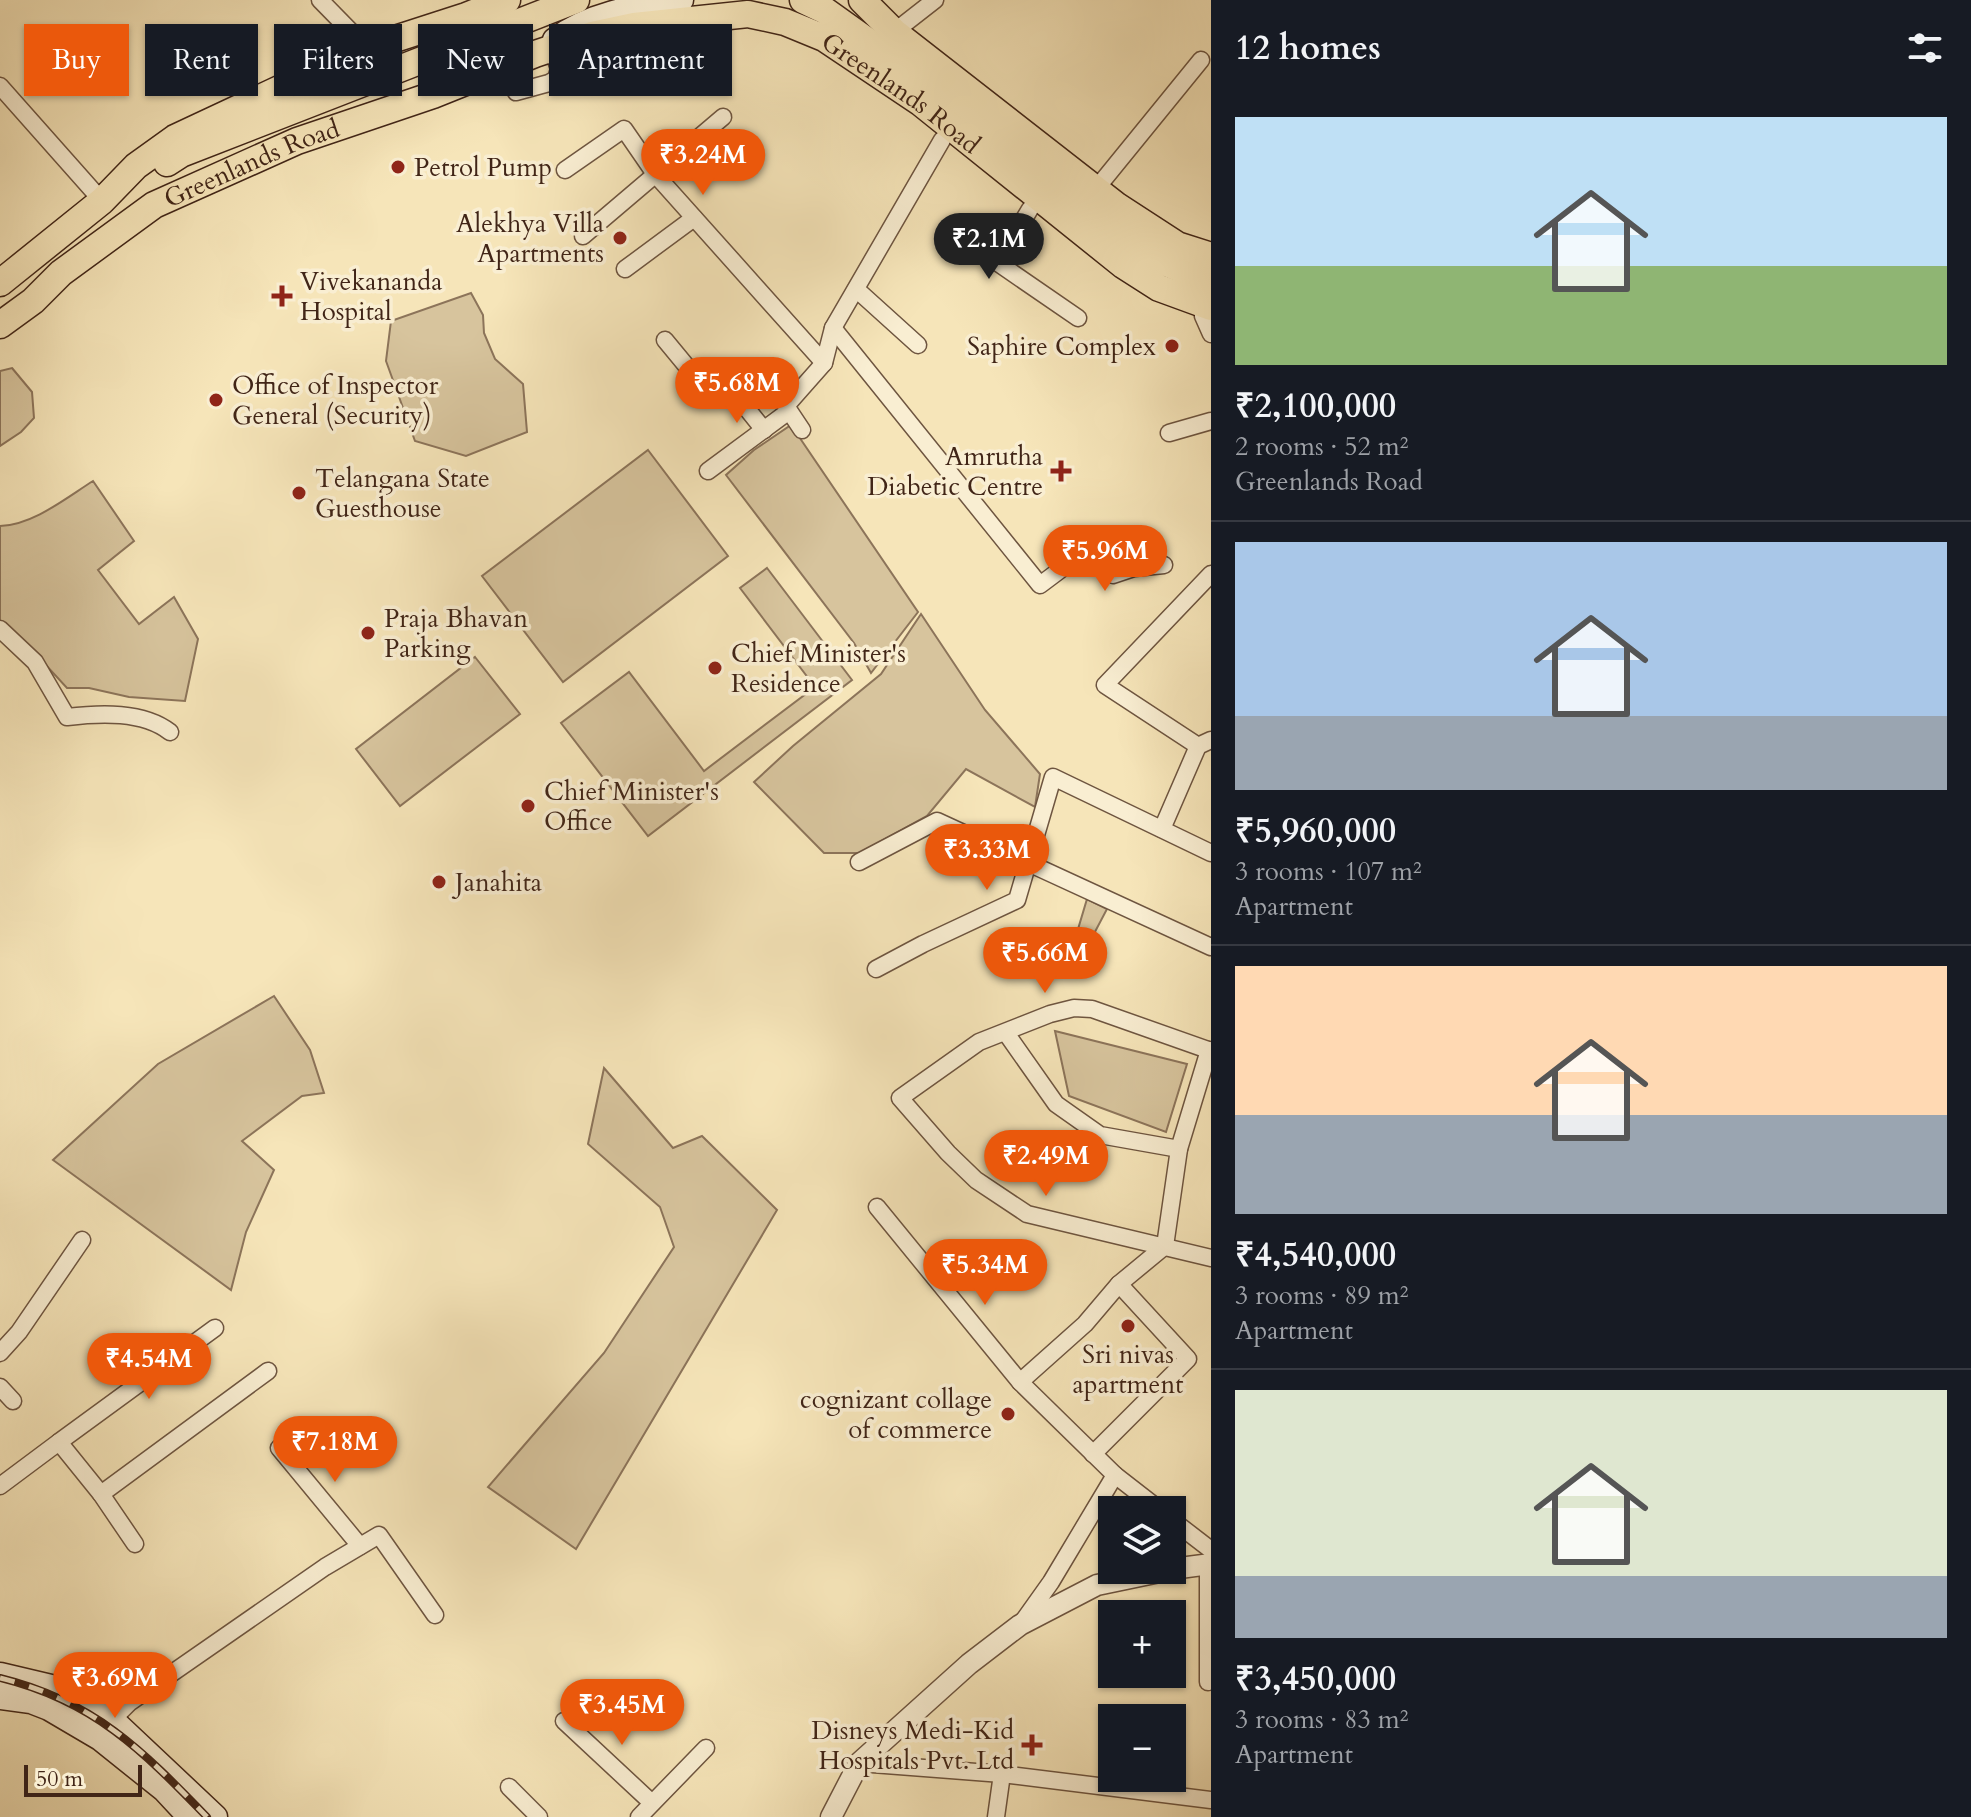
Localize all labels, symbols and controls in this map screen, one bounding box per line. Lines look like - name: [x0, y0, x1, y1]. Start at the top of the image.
- chip: Buy: [24, 24, 129, 96]
- chip: Rent: [145, 24, 258, 96]
- chip: Filters: [274, 24, 402, 96]
- chip: New: [418, 24, 533, 96]
- chip: Apartment: [549, 24, 732, 96]
- street label: Greenlands Road: [815, 24, 988, 162]
- text: 12 homes: [1235, 25, 1381, 71]
- icon: filters: [1903, 26, 1947, 70]
- street label: Greenlands Road: [158, 110, 344, 216]
- pin: ₹3.24M: [638, 129, 768, 197]
- text: ₹3.24M: [659, 137, 747, 172]
- place label: Petrol Pump: [414, 150, 552, 185]
- marker: Petrol Pump: [389, 158, 407, 176]
- icon: home: [1519, 169, 1663, 313]
- place label: Alekhya Villa Apartments: [456, 206, 604, 271]
- pin: ₹2.1M: [933, 213, 1045, 281]
- text: ₹2.1M: [952, 221, 1026, 256]
- marker: Alekhya Villa Apartments: [611, 229, 629, 247]
- place label: Vivekananda Hospital: [300, 264, 442, 329]
- marker: Vivekananda Hospital: [271, 285, 293, 307]
- place label: Saphire Complex: [967, 329, 1156, 364]
- marker: Saphire Complex: [1163, 337, 1181, 355]
- pin: ₹5.68M: [672, 357, 802, 425]
- text: ₹5.68M: [693, 365, 781, 400]
- place label: Office of Inspector General (Security): [232, 368, 439, 433]
- text: ₹2,100,000: [1235, 383, 1396, 429]
- marker: Office of Inspector General (Security): [207, 391, 225, 409]
- text: 2 rooms · 52 m²: [1235, 429, 1408, 464]
- place label: Amrutha Diabetic Centre: [867, 439, 1043, 504]
- marker: Amrutha Diabetic Centre: [1050, 460, 1072, 482]
- place label: Telangana State Guesthouse: [315, 461, 490, 526]
- text: Greenlands Road: [1235, 464, 1423, 499]
- marker: Telangana State Guesthouse: [290, 484, 308, 502]
- pin: ₹5.96M: [1040, 525, 1170, 593]
- text: ₹5.96M: [1061, 533, 1149, 568]
- icon: home: [1519, 594, 1663, 738]
- place label: Praja Bhavan Parking: [384, 601, 528, 666]
- marker: Praja Bhavan Parking: [359, 624, 377, 642]
- place label: Chief Minister's Residence: [731, 636, 906, 701]
- marker: Chief Minister's Residence: [706, 659, 724, 677]
- place label: Chief Minister's Office: [544, 774, 719, 839]
- marker: Chief Minister's Office: [519, 797, 537, 815]
- text: ₹5,960,000: [1235, 808, 1396, 854]
- pin: ₹3.33M: [922, 824, 1052, 892]
- text: ₹3.33M: [943, 832, 1031, 867]
- text: 3 rooms · 107 m²: [1235, 854, 1422, 889]
- place label: Janahita: [451, 865, 542, 900]
- marker: Janahita: [430, 873, 448, 891]
- text: Apartment: [1235, 889, 1353, 924]
- pin: ₹5.66M: [980, 927, 1110, 995]
- text: ₹5.66M: [1001, 935, 1089, 970]
- icon: home: [1519, 1018, 1663, 1162]
- pin: ₹2.49M: [981, 1130, 1111, 1198]
- text: ₹2.49M: [1002, 1138, 1090, 1173]
- text: ₹4,540,000: [1235, 1232, 1396, 1278]
- pin: ₹5.34M: [920, 1239, 1050, 1307]
- text: ₹5.34M: [941, 1247, 1029, 1282]
- text: 3 rooms · 89 m²: [1235, 1278, 1408, 1313]
- text: Apartment: [1235, 1313, 1353, 1348]
- marker: Sri nivas apartment: [1119, 1317, 1137, 1335]
- pin: ₹4.54M: [84, 1333, 214, 1401]
- place label: Sri nivas apartment: [1073, 1337, 1183, 1402]
- text: ₹4.54M: [105, 1341, 193, 1376]
- place label: cognizant collage of commerce: [800, 1382, 992, 1447]
- marker: cognizant collage of commerce: [999, 1405, 1017, 1423]
- pin: ₹7.18M: [270, 1416, 400, 1484]
- text: ₹7.18M: [291, 1424, 379, 1459]
- icon: home: [1519, 1442, 1663, 1586]
- map controls: [1098, 1496, 1186, 1792]
- button: layers: [1098, 1496, 1186, 1584]
- button: +: [1098, 1600, 1186, 1688]
- pin: ₹3.69M: [50, 1652, 180, 1720]
- text: ₹3,450,000: [1235, 1656, 1396, 1702]
- text: ₹3.69M: [71, 1660, 159, 1695]
- pin: ₹3.45M: [557, 1679, 687, 1747]
- text: ₹3.45M: [578, 1687, 666, 1722]
- text: 3 rooms · 83 m²: [1235, 1702, 1408, 1737]
- button: −: [1098, 1704, 1186, 1792]
- place label: Disneys Medi-Kid Hospitals Pvt. Ltd: [811, 1713, 1014, 1778]
- marker: Disneys Medi-Kid Hospitals Pvt. Ltd: [1021, 1734, 1043, 1756]
- text: Apartment: [1235, 1737, 1353, 1772]
- scale bar: [24, 1761, 142, 1797]
- text: 50 m: [36, 1764, 83, 1794]

